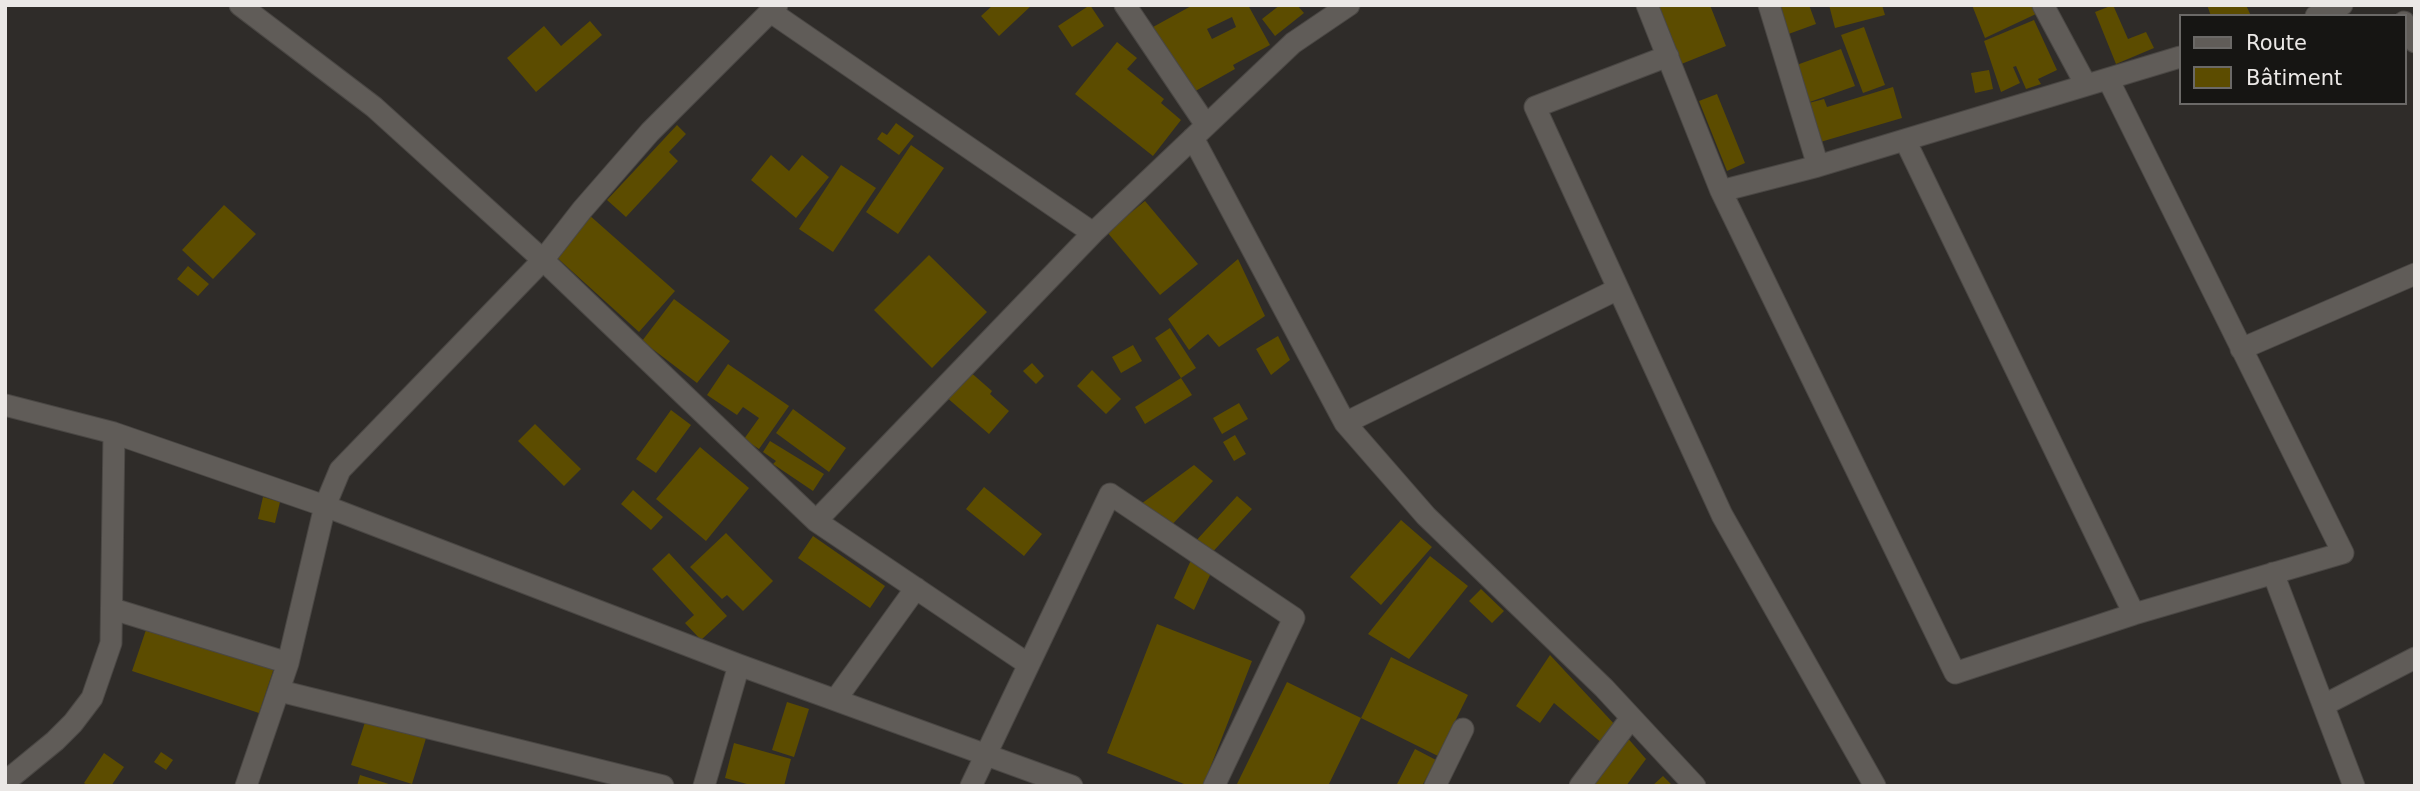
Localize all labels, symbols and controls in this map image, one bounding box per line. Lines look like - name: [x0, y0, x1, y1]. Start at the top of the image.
- legend: [2178, 14, 2406, 105]
- text: Route: [2246, 31, 2307, 55]
- text: Bâtiment: [2246, 66, 2342, 90]

